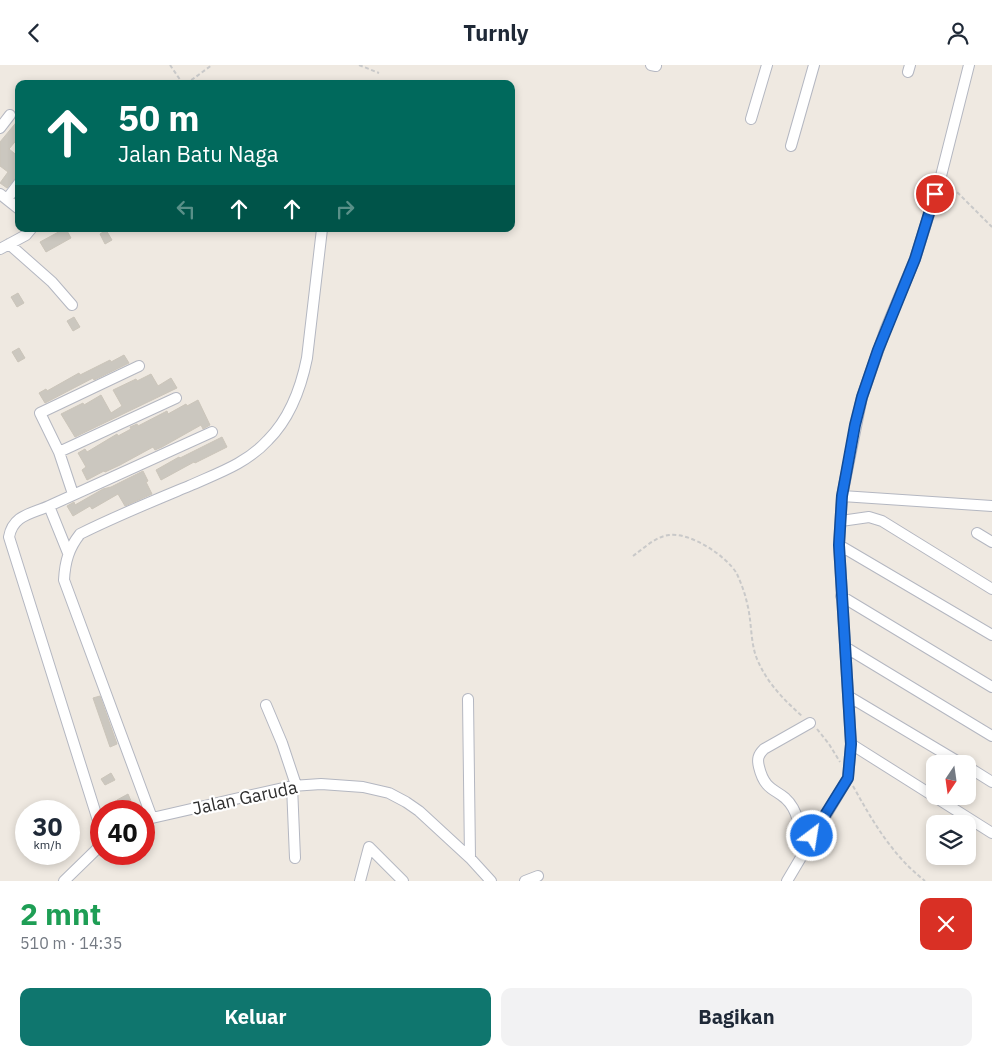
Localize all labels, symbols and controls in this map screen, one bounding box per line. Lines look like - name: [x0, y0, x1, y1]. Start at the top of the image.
- text: Turnly: [463, 18, 529, 47]
- icon: back: [20, 19, 48, 47]
- icon: person: [944, 19, 972, 47]
- text: 50 m: [118, 95, 200, 141]
- icon: ahead: [35, 100, 100, 165]
- text: Jalan Batu Naga: [118, 139, 279, 168]
- pin: [914, 173, 956, 215]
- icon: arrive: [921, 180, 949, 208]
- icon: left: [172, 195, 200, 223]
- icon: ahead: [225, 195, 253, 223]
- icon: ahead: [278, 195, 306, 223]
- icon: right: [331, 195, 359, 223]
- north arrow: [926, 755, 976, 805]
- map controls: [926, 755, 976, 865]
- street label: Jalan Garuda: [190, 775, 300, 820]
- speed limit sign: 40: [90, 800, 155, 865]
- position arrow: [785, 809, 837, 861]
- text: 30: [32, 810, 63, 843]
- button: layers: [926, 815, 976, 865]
- text: km/h: [33, 837, 62, 852]
- text: 2 mnt: [20, 894, 101, 933]
- button: close: [920, 898, 972, 950]
- text: 510 m · 14:35: [20, 933, 122, 953]
- button: Keluar: [20, 988, 491, 1046]
- button: Bagikan: [501, 988, 972, 1046]

